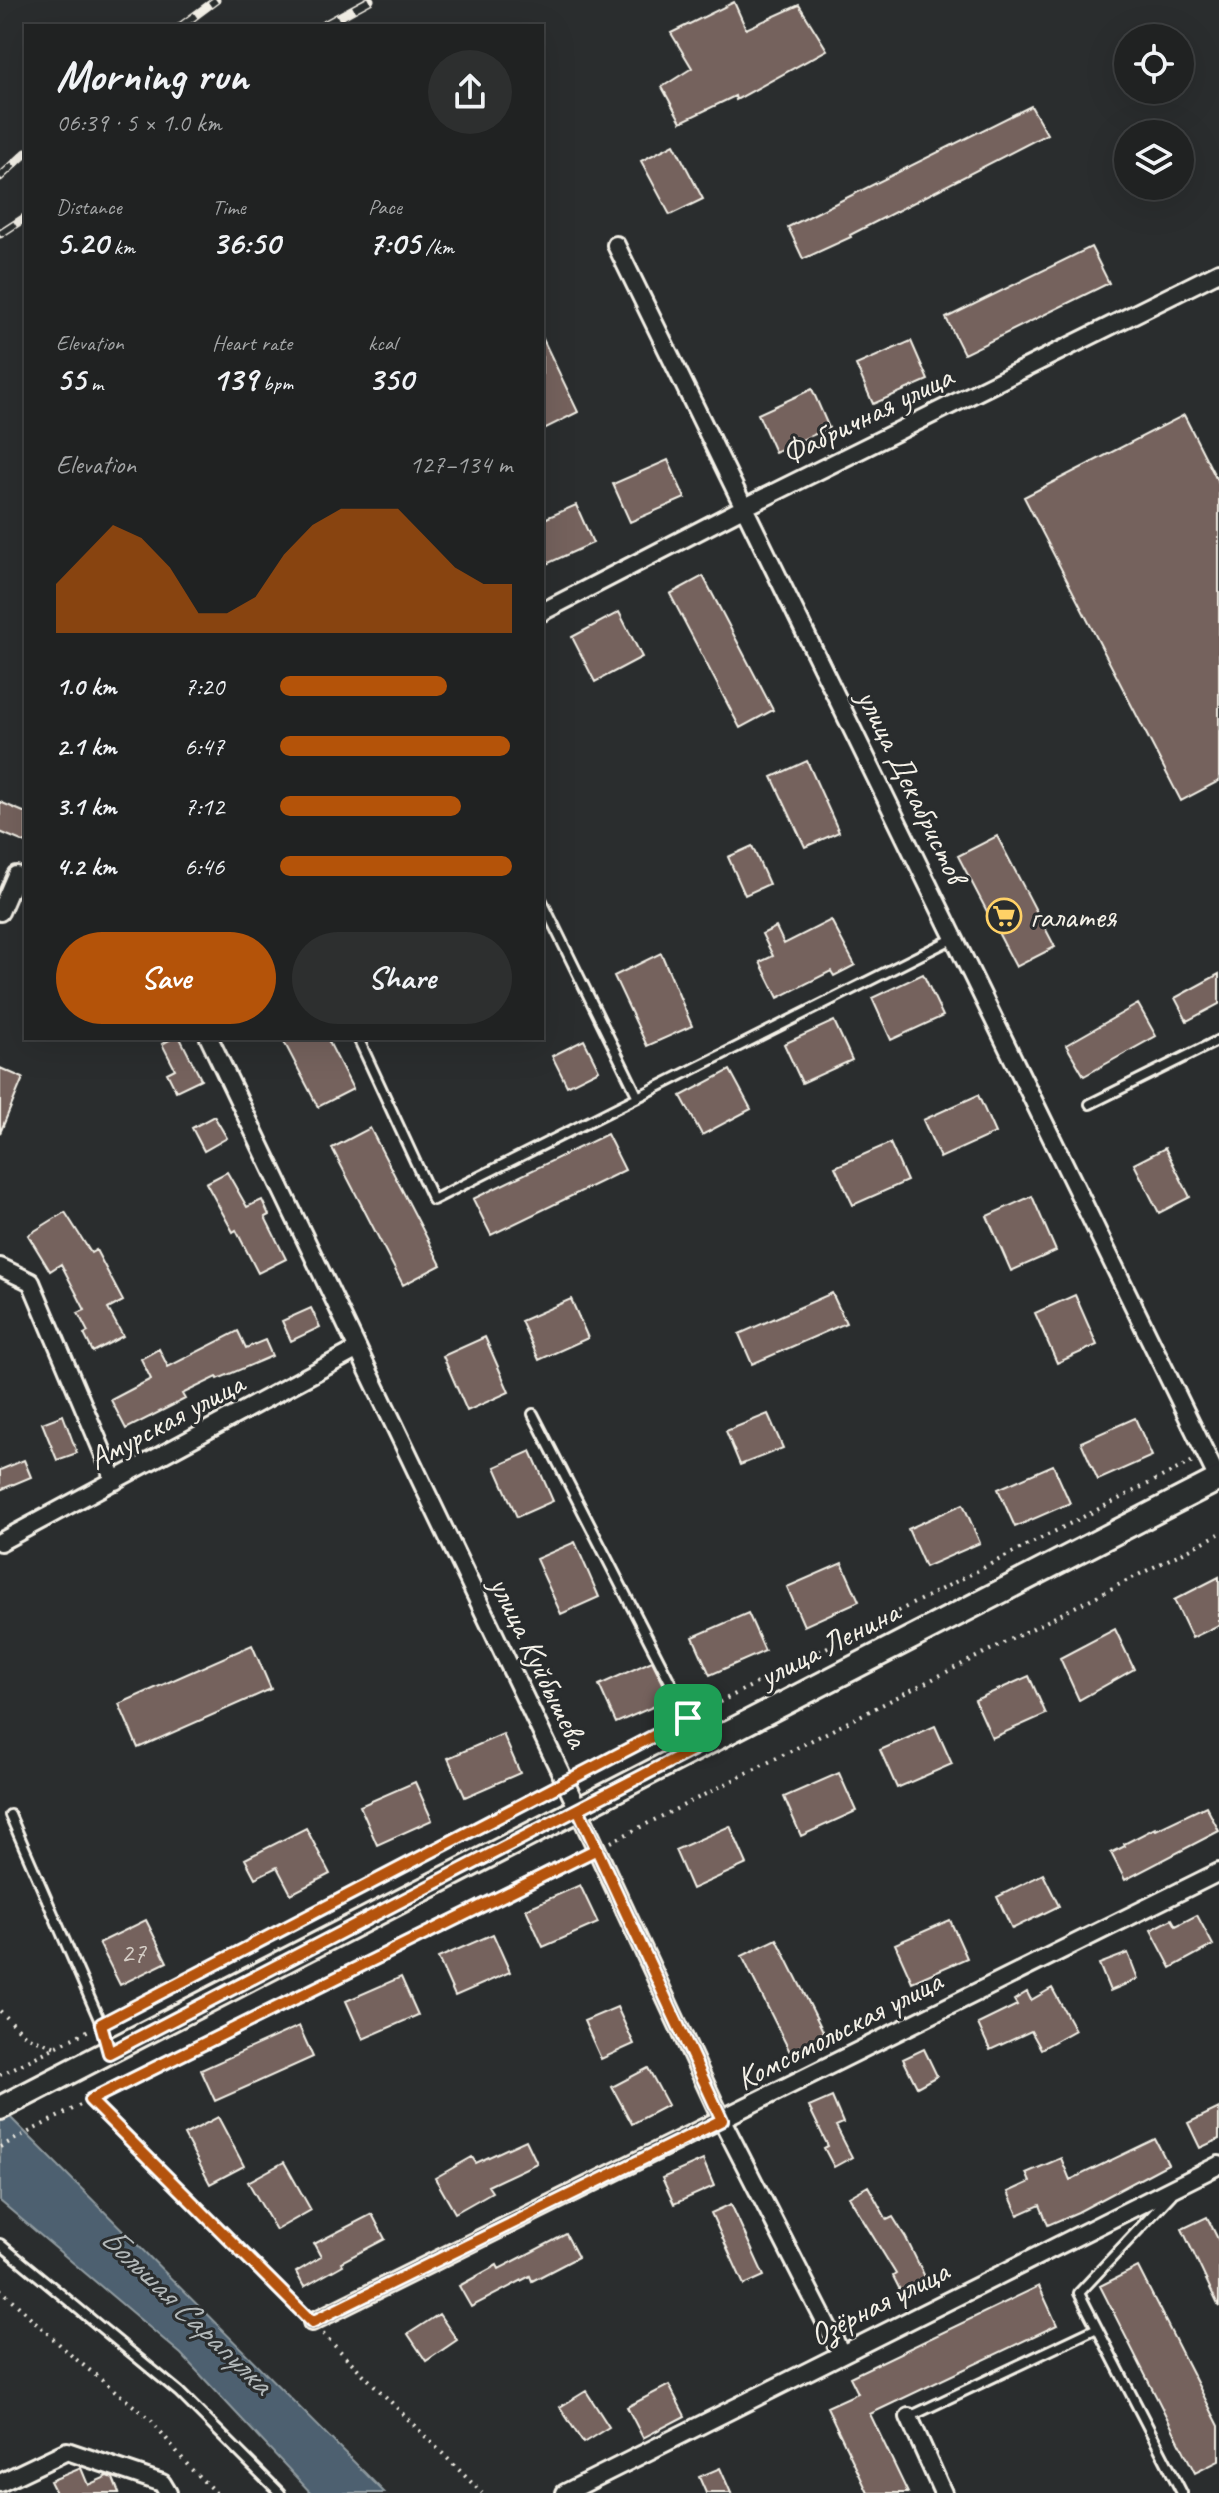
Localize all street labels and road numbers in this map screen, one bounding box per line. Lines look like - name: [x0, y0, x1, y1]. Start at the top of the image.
- street label: Фабричная улица: [775, 355, 961, 474]
- street label: улица Декабристов: [847, 681, 979, 895]
- street label: Амурская улица: [81, 1362, 253, 1479]
- street label: улица Куйбышева: [479, 1568, 599, 1756]
- street label: улица Ленина: [750, 1590, 909, 1698]
- street label: Комсомольская улица: [729, 1960, 951, 2099]
- street label: Озёрная улица: [803, 2250, 957, 2355]

